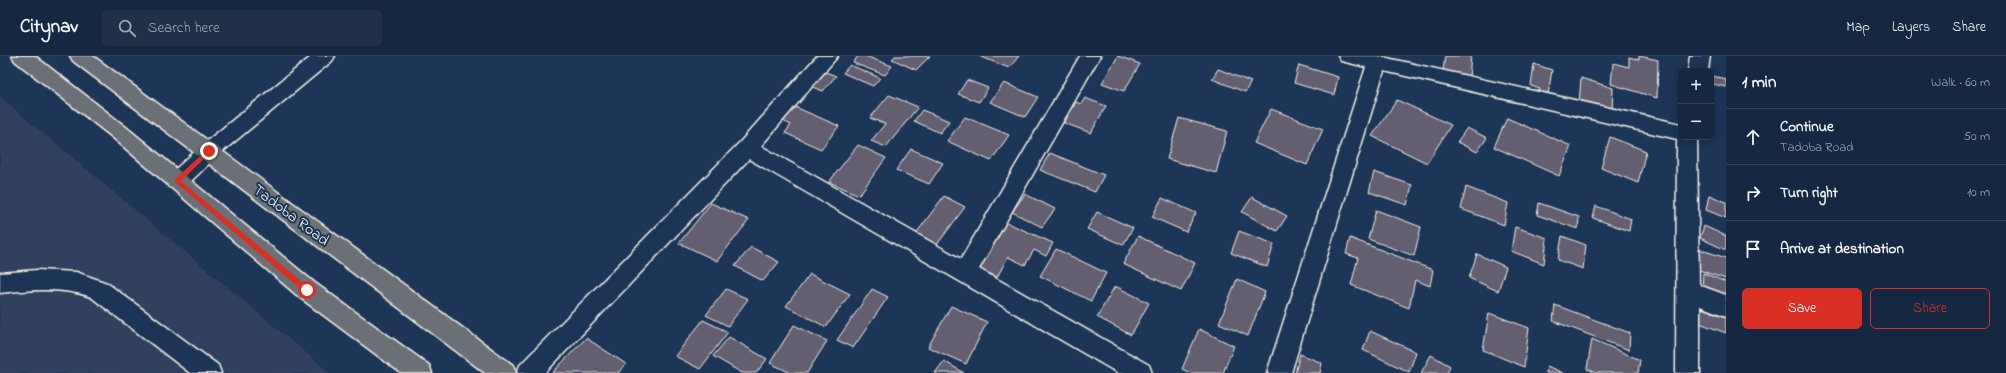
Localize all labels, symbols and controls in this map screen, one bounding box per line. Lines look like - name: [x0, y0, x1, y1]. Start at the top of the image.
- search box: [102, 10, 382, 46]
- text: Citynav: [20, 14, 78, 41]
- icon: search: [116, 17, 138, 39]
- text: Search here: [148, 17, 220, 39]
- text: Map: [1846, 17, 1870, 38]
- text: Layers: [1892, 17, 1930, 38]
- text: Share: [1952, 17, 1986, 38]
- map controls: [1678, 68, 1714, 140]
- button: +: [1678, 68, 1714, 104]
- text: 1 min: [1742, 70, 1776, 95]
- text: Walk · 60 m: [1931, 73, 1990, 92]
- button: −: [1678, 104, 1714, 140]
- text: Continue: [1780, 116, 1834, 138]
- icon: ahead: [1742, 126, 1764, 148]
- text: 50 m: [1964, 127, 1990, 146]
- text: Tadoba Road: [1780, 138, 1854, 157]
- route end: [200, 142, 218, 160]
- street label: Tadoba Road: [247, 179, 334, 252]
- icon: right: [1742, 182, 1764, 204]
- text: Turn right: [1780, 182, 1838, 204]
- text: 10 m: [1967, 183, 1990, 202]
- icon: arrive: [1742, 238, 1764, 260]
- text: Arrive at destination: [1780, 238, 1904, 260]
- route start: [298, 281, 316, 299]
- button: Save: [1742, 288, 1862, 329]
- button: Share: [1870, 288, 1990, 329]

